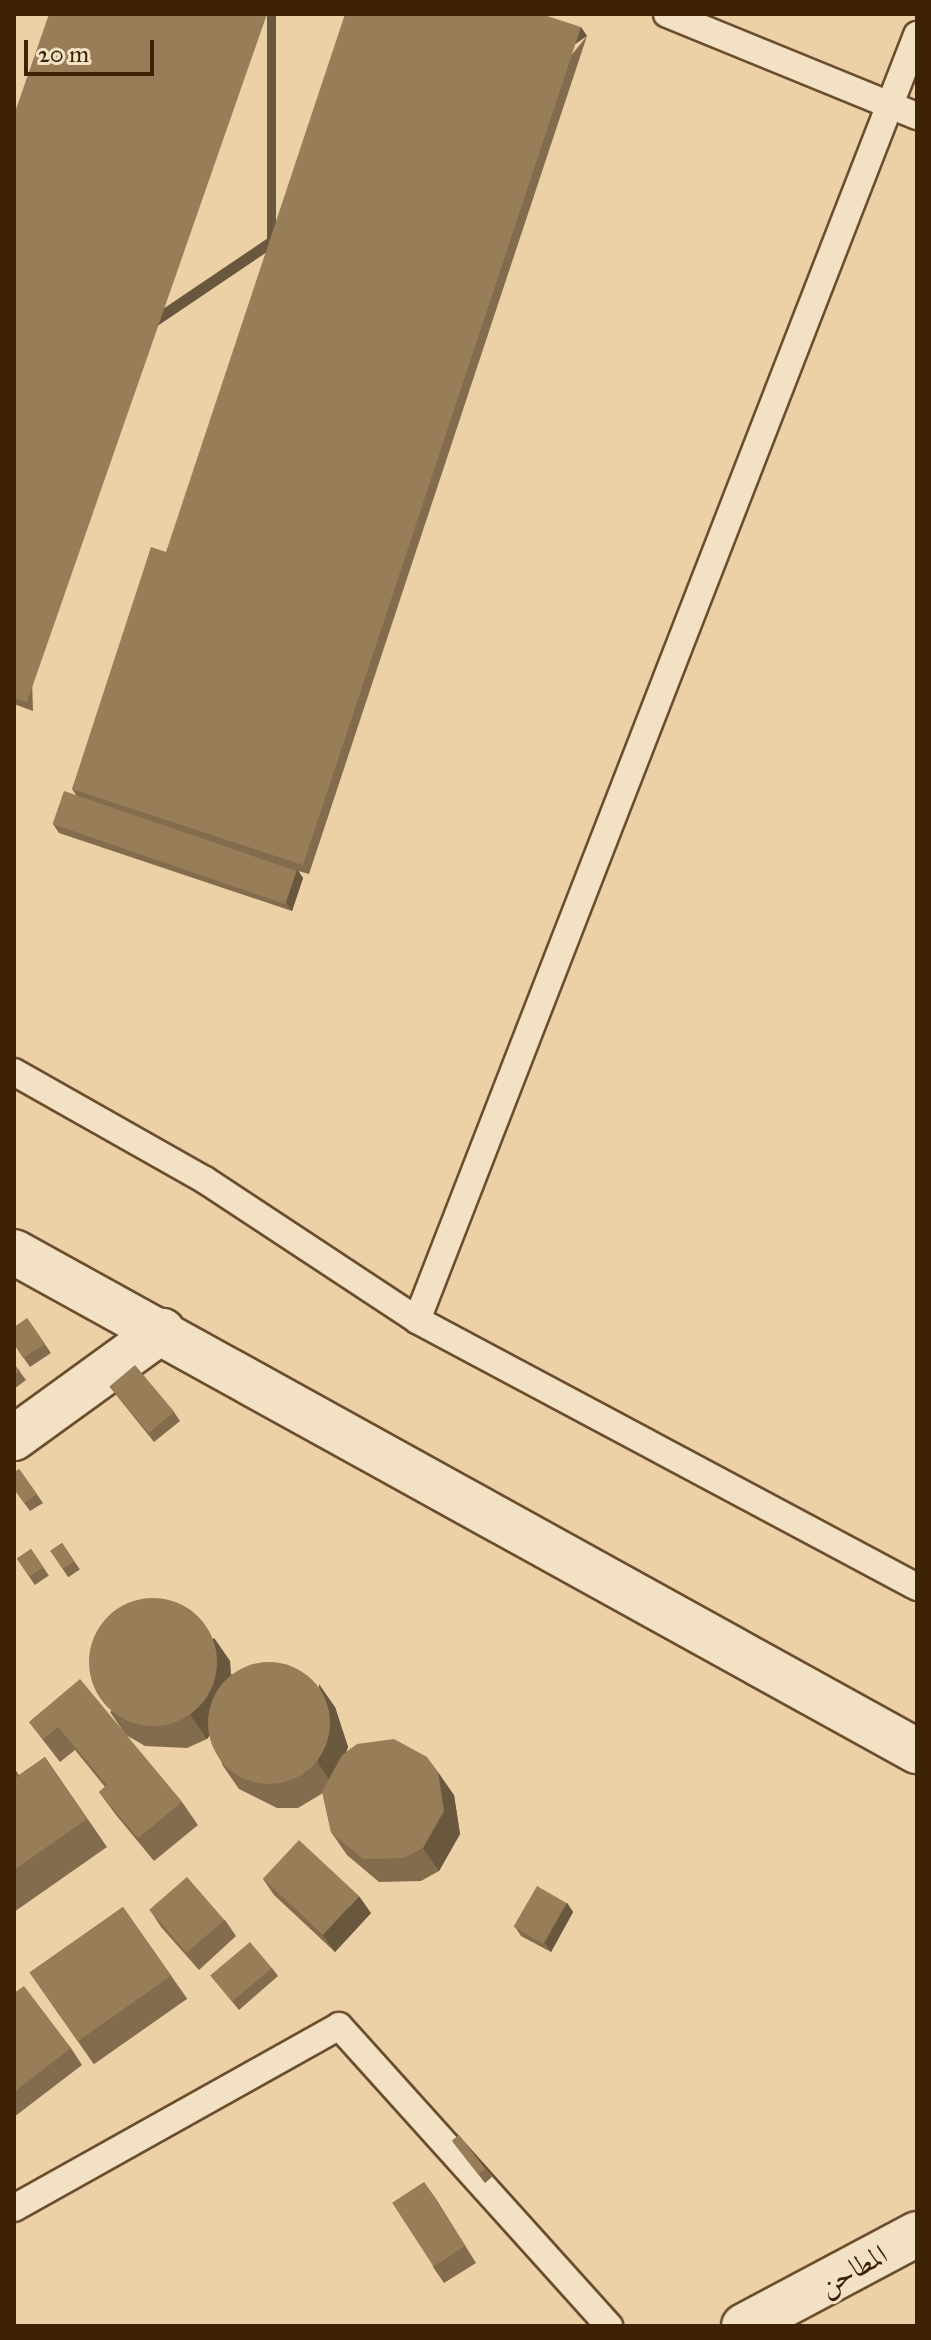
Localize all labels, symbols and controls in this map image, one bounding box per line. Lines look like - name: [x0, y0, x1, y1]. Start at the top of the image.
- scale bar: [28, 24, 158, 74]
- text: 20 m: [38, 39, 89, 69]
- street label: المطاحن: [813, 2238, 893, 2302]

